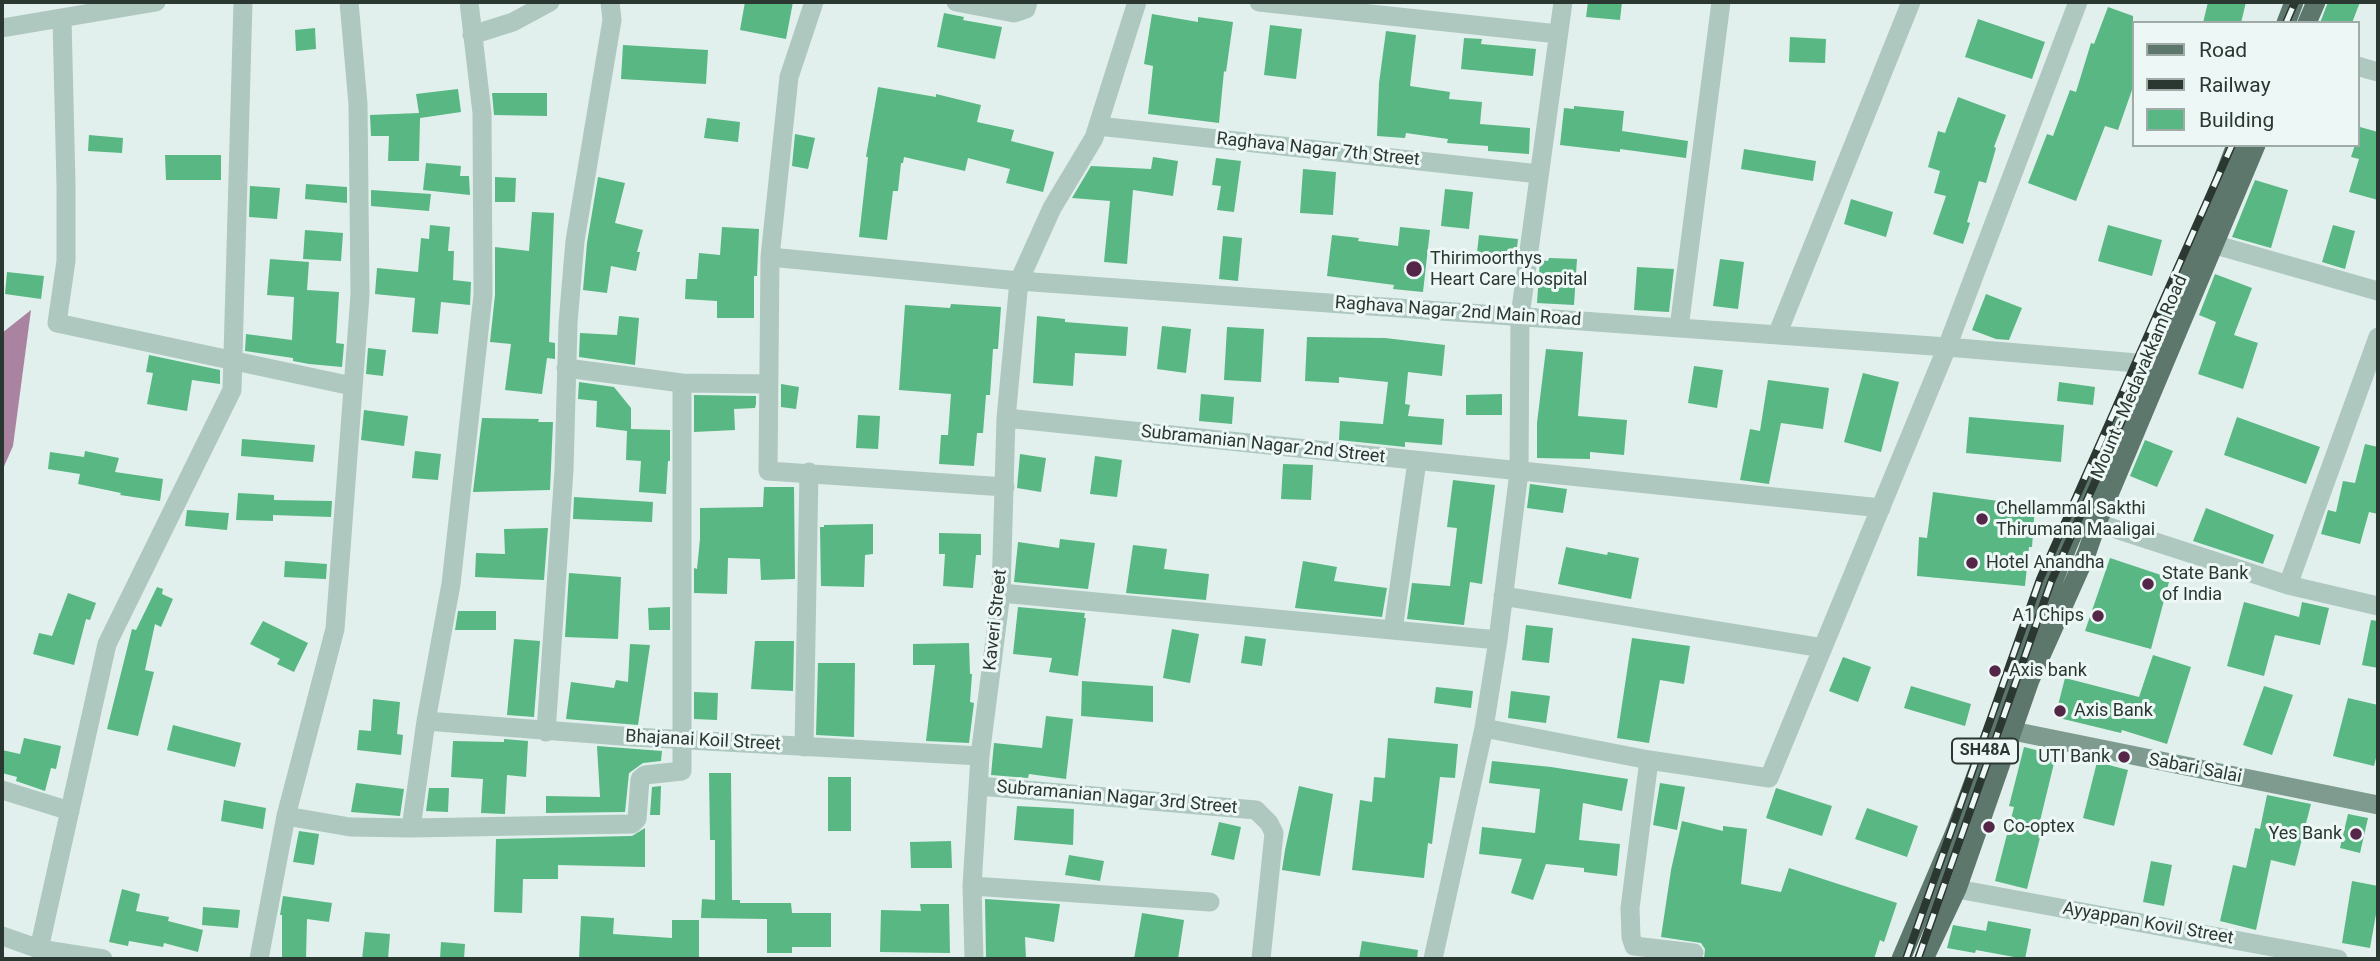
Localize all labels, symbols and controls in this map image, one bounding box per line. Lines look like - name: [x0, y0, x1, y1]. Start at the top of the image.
- legend: [2132, 21, 2359, 147]
- text: Road: [2199, 38, 2247, 62]
- text: Railway: [2199, 73, 2271, 97]
- text: Building: [2199, 108, 2274, 132]
- street label: Raghava Nagar 7th Street: [1215, 129, 1421, 171]
- place label: Thirimoorthys Heart Care Hospital: [1430, 248, 1587, 290]
- marker: Thirimoorthys Heart Care Hospital: [1404, 259, 1424, 279]
- street label: Mount - Medavakkam Road: [2087, 272, 2193, 482]
- street label: Raghava Nagar 2nd Main Road: [1334, 293, 1582, 331]
- street label: Subramanian Nagar 2nd Street: [1140, 421, 1386, 469]
- place label: Chellammal Sakthi Thirumana Maaligai: [1996, 498, 2155, 540]
- marker: Chellammal Sakthi Thirumana Maaligai: [1974, 511, 1990, 527]
- place label: Hotel Anandha: [1986, 552, 2105, 574]
- marker: Hotel Anandha: [1964, 555, 1980, 571]
- place label: State Bank of India: [2162, 563, 2248, 606]
- street label: Kaveri Street: [980, 568, 1012, 672]
- marker: State Bank of India: [2140, 576, 2156, 592]
- place label: A1 Chips: [2012, 605, 2084, 627]
- marker: A1 Chips: [2090, 608, 2106, 624]
- place label: Axis bank: [2009, 660, 2087, 682]
- marker: Axis bank: [1987, 663, 2003, 679]
- place label: Axis Bank: [2074, 700, 2153, 722]
- marker: Axis Bank: [2052, 703, 2068, 719]
- street label: Bhajanai Koil Street: [625, 726, 781, 756]
- road number: SH48A: [1952, 738, 2018, 764]
- place label: UTI Bank: [2038, 746, 2110, 768]
- marker: UTI Bank: [2116, 749, 2132, 765]
- street label: Sabari Salai: [2147, 749, 2243, 789]
- street label: Subramanian Nagar 3rd Street: [996, 777, 1238, 819]
- place label: Co-optex: [2003, 816, 2075, 838]
- marker: Co-optex: [1981, 819, 1997, 835]
- place label: Yes Bank: [2268, 823, 2342, 845]
- marker: Yes Bank: [2348, 826, 2364, 842]
- street label: Ayyappan Kovil Street: [2061, 898, 2235, 950]

